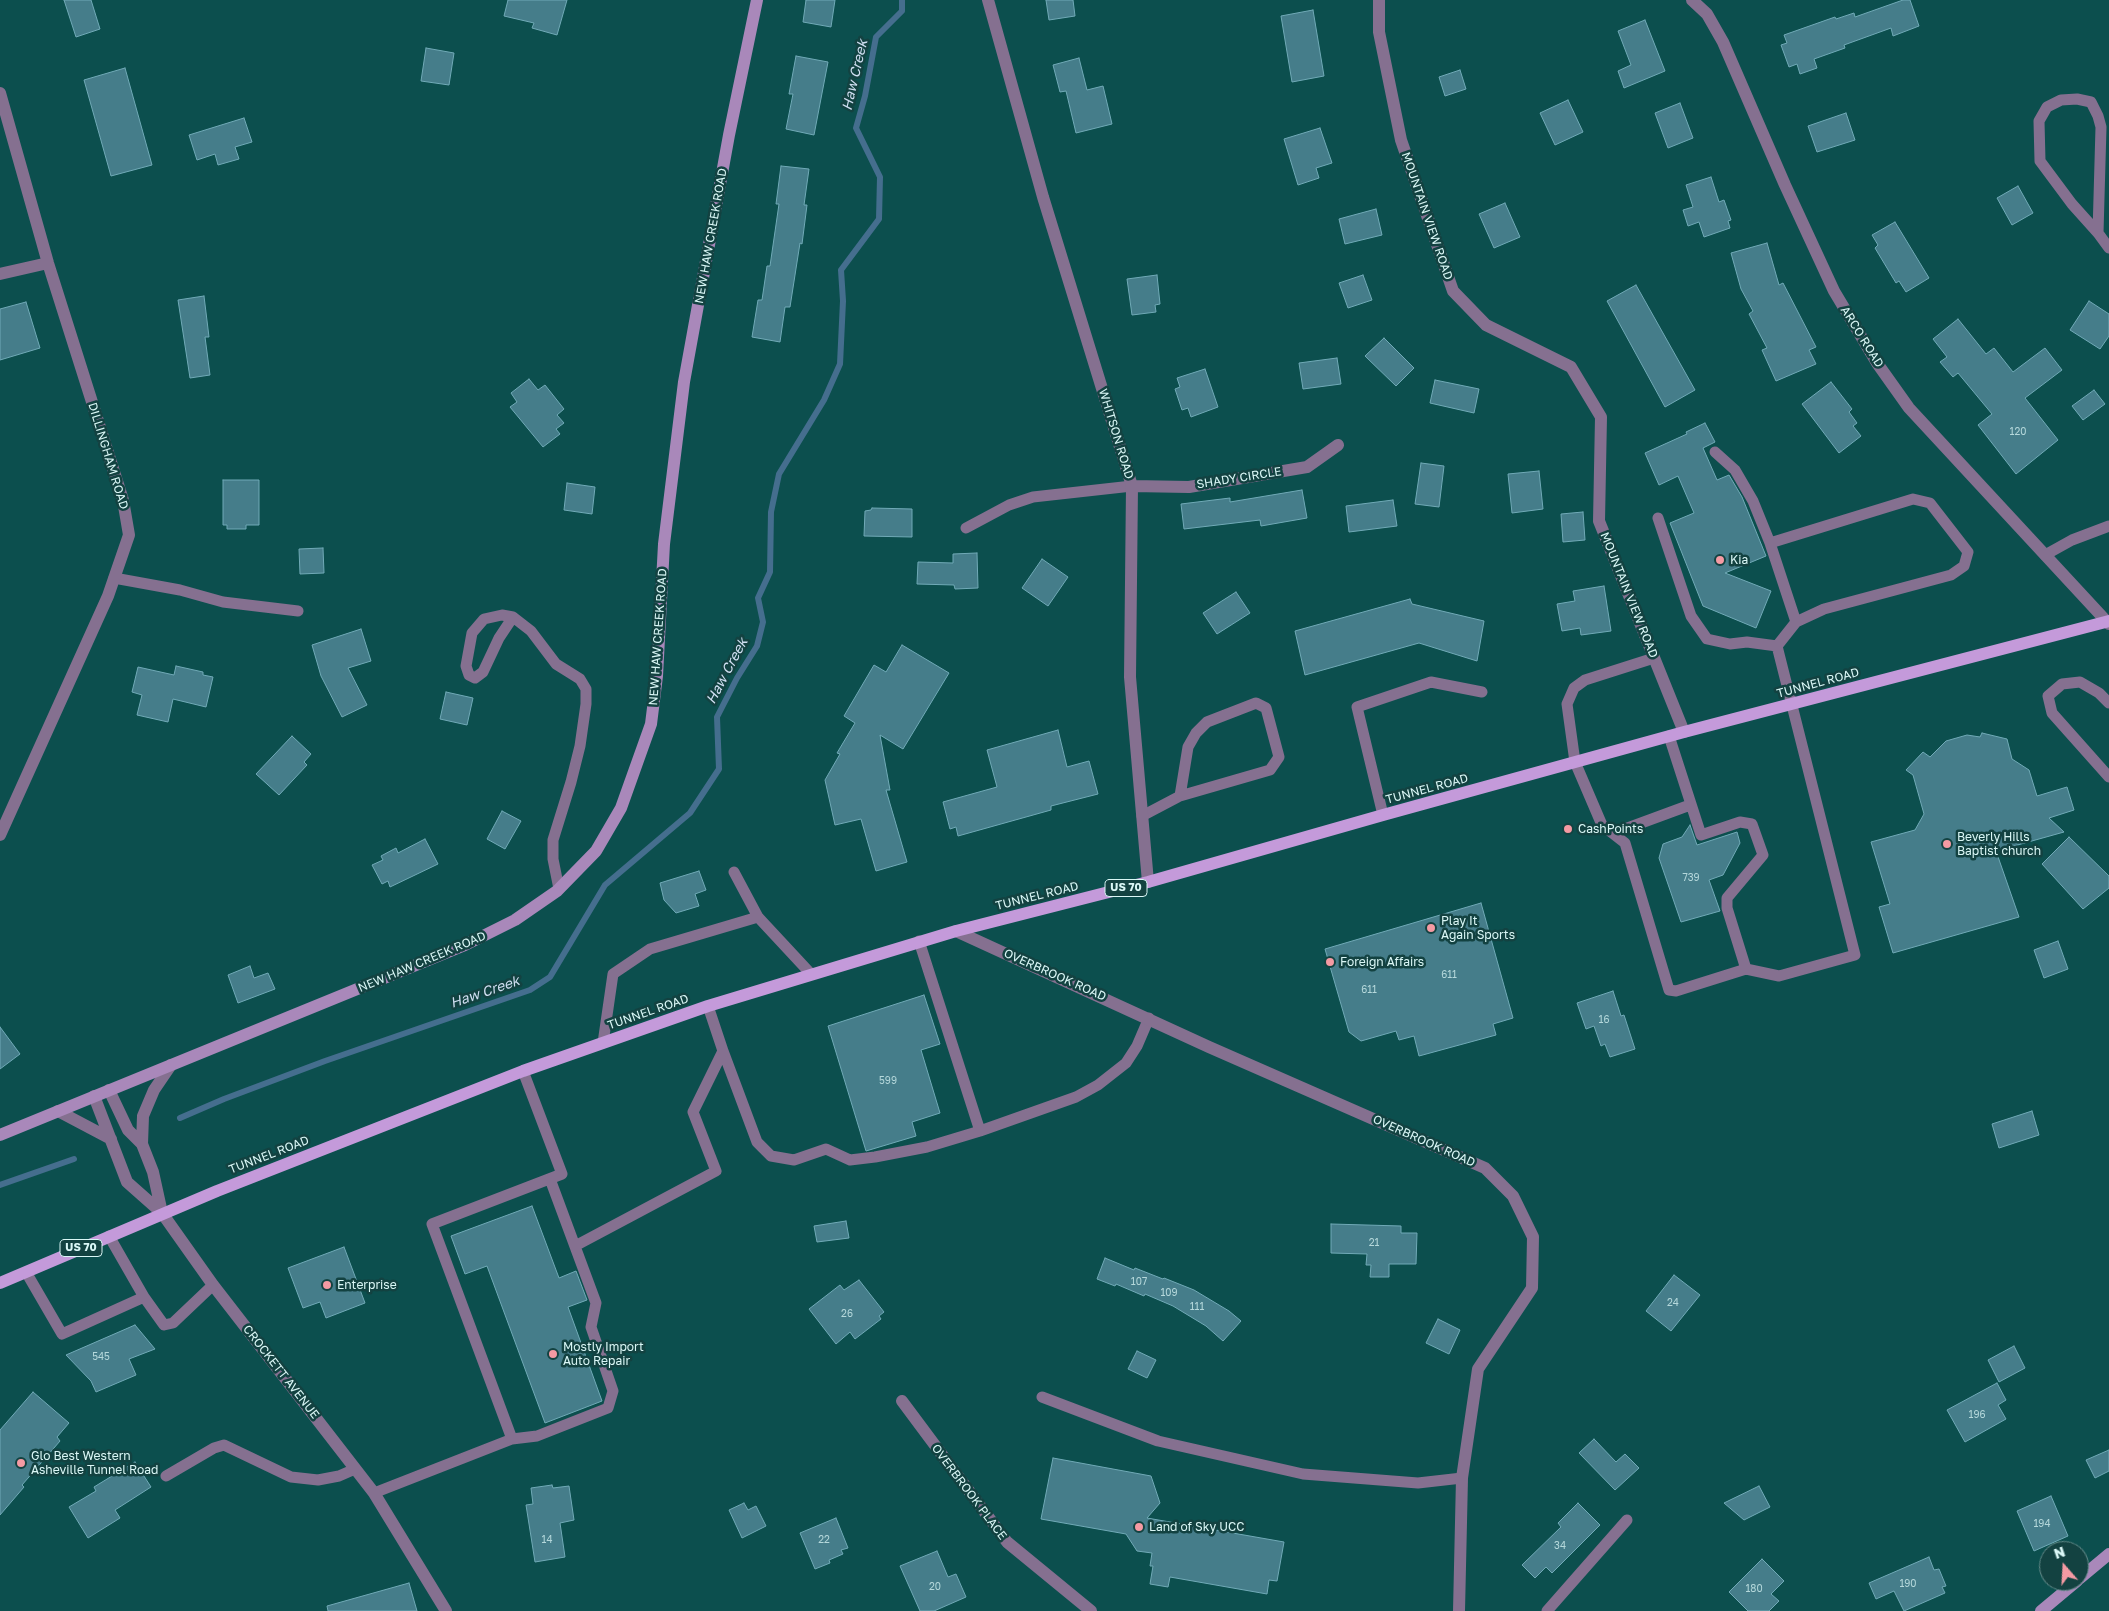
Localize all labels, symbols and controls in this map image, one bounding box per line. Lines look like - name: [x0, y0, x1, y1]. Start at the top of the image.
- water label: Haw Creek: [839, 38, 871, 112]
- street label: MOUNTAIN VIEW ROAD: [1398, 150, 1456, 282]
- street label: NEW HAW CREEK ROAD: [692, 167, 730, 305]
- street label: ARCO ROAD: [1837, 304, 1887, 370]
- street label: WHITSON ROAD: [1095, 387, 1137, 481]
- street label: DILLINGHAM ROAD: [85, 401, 131, 511]
- house number: 120: [2010, 426, 2026, 438]
- street label: SHADY CIRCLE: [1195, 464, 1283, 492]
- street label: MOUNTAIN VIEW ROAD: [1597, 530, 1661, 660]
- place label: Kia: [1730, 553, 1748, 567]
- marker: Kia: [1714, 554, 1726, 566]
- street label: NEW HAW CREEK ROAD: [646, 568, 670, 706]
- water label: Haw Creek: [703, 635, 751, 707]
- street label: TUNNEL ROAD: [1775, 665, 1861, 701]
- street label: TUNNEL ROAD: [1384, 771, 1470, 807]
- place label: CashPoints: [1578, 822, 1643, 836]
- marker: CashPoints: [1562, 823, 1574, 835]
- place label: Beverly Hills Baptist church: [1957, 830, 2041, 858]
- marker: Beverly Hills Baptist church: [1941, 838, 1953, 850]
- house number: 739: [1682, 872, 1700, 884]
- street label: TUNNEL ROAD: [994, 879, 1080, 913]
- road number: US 70: [1105, 880, 1147, 896]
- place label: Play It Again Sports: [1441, 914, 1515, 942]
- marker: Play It Again Sports: [1425, 922, 1437, 934]
- street label: NEW HAW CREEK ROAD: [356, 929, 488, 995]
- street label: OVERBROOK ROAD: [1002, 946, 1108, 1004]
- place label: Foreign Affairs: [1340, 955, 1424, 969]
- marker: Foreign Affairs: [1324, 956, 1336, 968]
- house number: 611: [1441, 969, 1457, 981]
- water label: Haw Creek: [448, 972, 522, 1012]
- house number: 611: [1361, 984, 1377, 996]
- street label: TUNNEL ROAD: [606, 991, 690, 1033]
- house number: 16: [1599, 1014, 1609, 1026]
- house number: 599: [879, 1075, 897, 1087]
- street label: OVERBROOK ROAD: [1371, 1112, 1477, 1170]
- street label: TUNNEL ROAD: [227, 1133, 311, 1177]
- house number: 21: [1369, 1237, 1379, 1249]
- road number: US 70: [60, 1240, 102, 1256]
- house number: 107: [1131, 1276, 1147, 1288]
- place label: Enterprise: [337, 1278, 397, 1292]
- marker: Enterprise: [321, 1279, 333, 1291]
- house number: 109: [1160, 1287, 1178, 1299]
- house number: 24: [1667, 1297, 1679, 1309]
- house number: 111: [1190, 1301, 1204, 1313]
- house number: 26: [841, 1308, 853, 1320]
- street label: CROCKETT AVENUE: [240, 1322, 322, 1422]
- place label: Mostly Import Auto Repair: [563, 1340, 644, 1368]
- marker: Mostly Import Auto Repair: [547, 1348, 559, 1360]
- house number: 545: [92, 1351, 110, 1363]
- house number: 196: [1969, 1409, 1985, 1421]
- street label: OVERBROOK PLACE: [928, 1441, 1010, 1543]
- place label: Glo Best Western Asheville Tunnel Road: [31, 1449, 158, 1477]
- marker: Glo Best Western Asheville Tunnel Road: [15, 1457, 27, 1469]
- house number: 194: [2034, 1518, 2050, 1530]
- place label: Land of Sky UCC: [1149, 1520, 1244, 1534]
- marker: Land of Sky UCC: [1133, 1521, 1145, 1533]
- house number: 14: [542, 1534, 552, 1546]
- house number: 22: [818, 1534, 830, 1546]
- house number: 34: [1554, 1540, 1566, 1552]
- north arrow: [2039, 1541, 2089, 1591]
- text: N: [2051, 1543, 2067, 1562]
- house number: 190: [1899, 1578, 1917, 1590]
- house number: 20: [929, 1581, 941, 1593]
- house number: 180: [1745, 1583, 1763, 1595]

